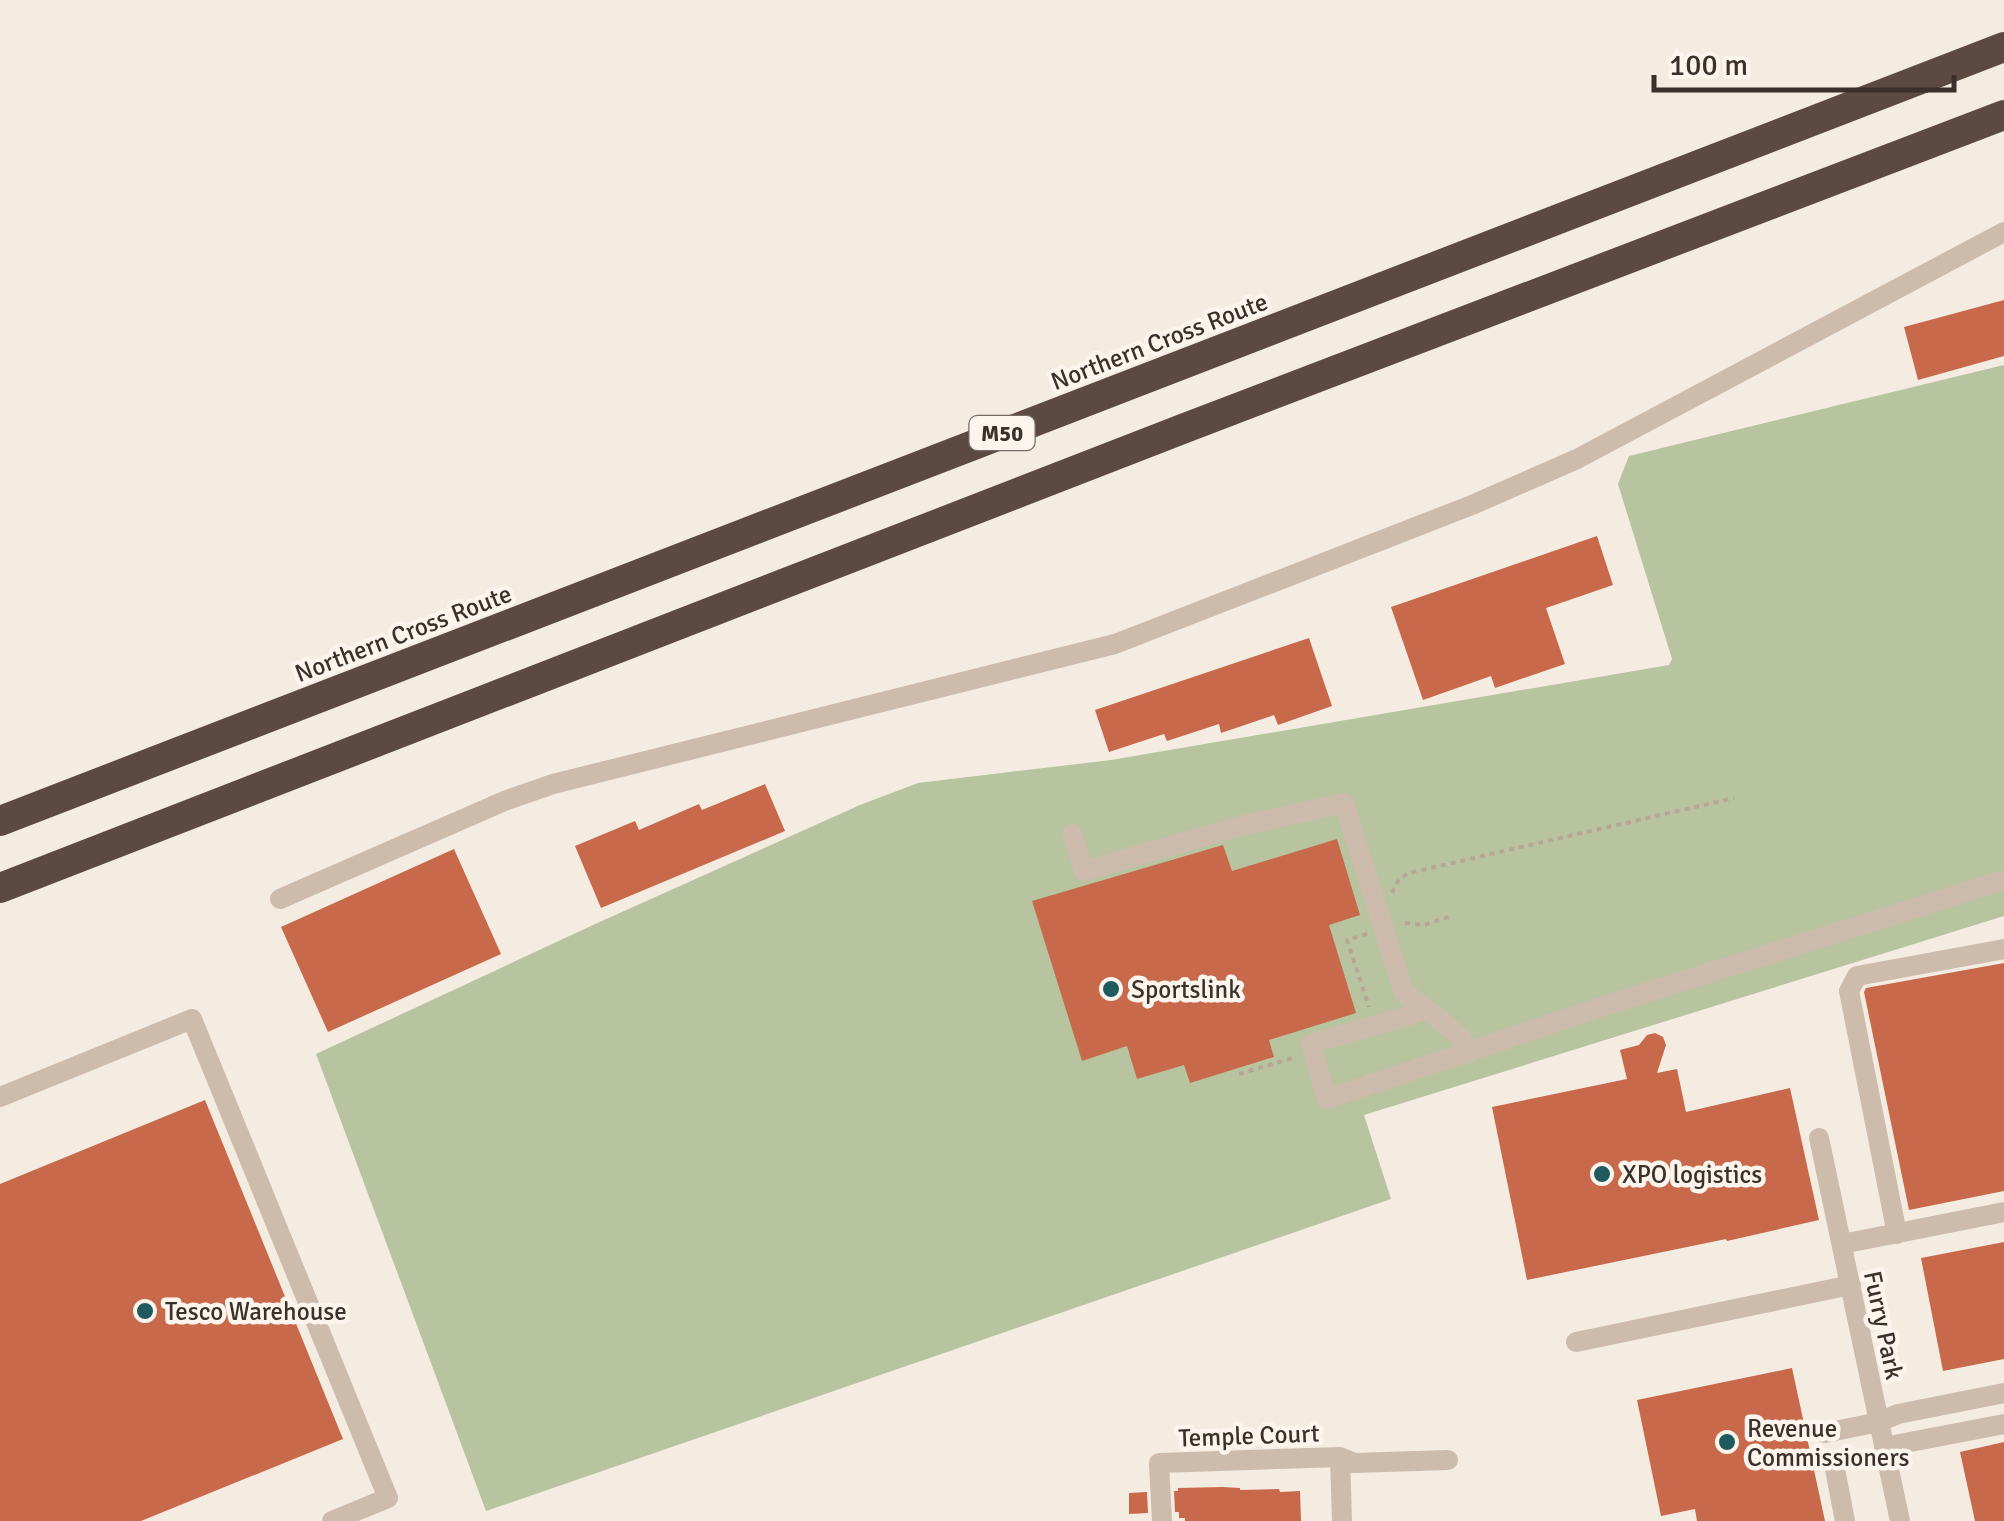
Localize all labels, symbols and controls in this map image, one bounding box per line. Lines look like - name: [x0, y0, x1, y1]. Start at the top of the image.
- scale bar: [1654, 30, 1954, 92]
- text: 100 m: [1669, 47, 1748, 84]
- street label: Northern Cross Route: [1046, 286, 1272, 397]
- road number: M50: [970, 416, 1034, 450]
- street label: Northern Cross Route: [290, 578, 516, 689]
- place label: Sportslink: [1131, 974, 1241, 1005]
- marker: Sportslink: [1100, 978, 1122, 1000]
- place label: XPO logistics: [1622, 1159, 1762, 1190]
- marker: XPO logistics: [1591, 1163, 1613, 1185]
- street label: Furry Park: [1857, 1268, 1910, 1383]
- place label: Tesco Warehouse: [165, 1296, 347, 1327]
- marker: Tesco Warehouse: [134, 1300, 156, 1322]
- place label: Revenue Commissioners: [1747, 1413, 1910, 1473]
- street label: Temple Court: [1178, 1418, 1320, 1453]
- marker: Revenue Commissioners: [1716, 1431, 1738, 1453]

